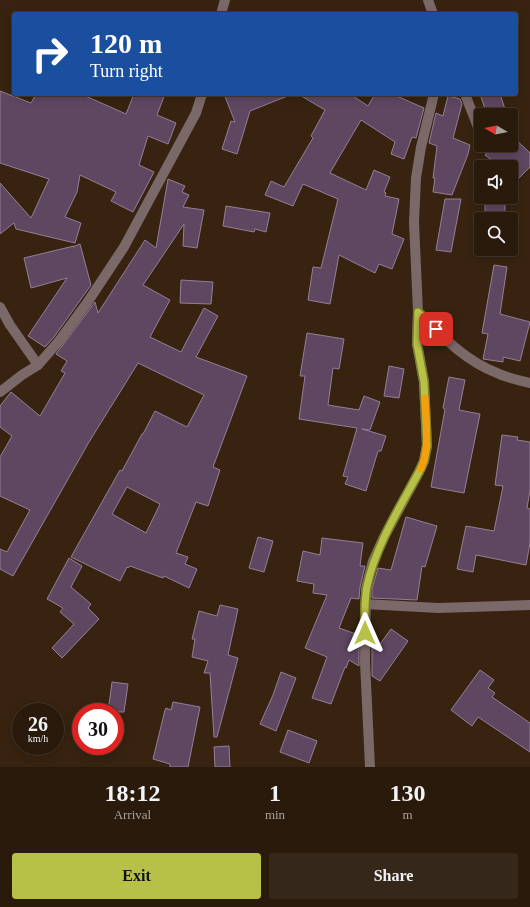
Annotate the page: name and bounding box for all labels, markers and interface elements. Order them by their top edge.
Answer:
icon: right [24,28,76,80]
text: 120 m [90,28,162,59]
text: Turn right [90,61,163,81]
north arrow [474,108,518,152]
map controls [474,108,518,256]
button: sound [474,160,518,204]
button: search [474,212,518,256]
pin [419,312,453,346]
icon: arrive [425,318,447,340]
position arrow [344,612,386,654]
speed limit sign: 30 [72,703,124,755]
text: 26 [28,713,48,735]
text: km/h [28,733,48,744]
text: 18:12 [104,780,160,806]
text: 1 [269,780,281,806]
text: 130 [390,780,426,806]
text: Arrival [114,807,151,822]
text: min [265,807,285,822]
text: m [402,807,413,822]
button: Exit [12,853,261,899]
button: Share [269,853,518,899]

